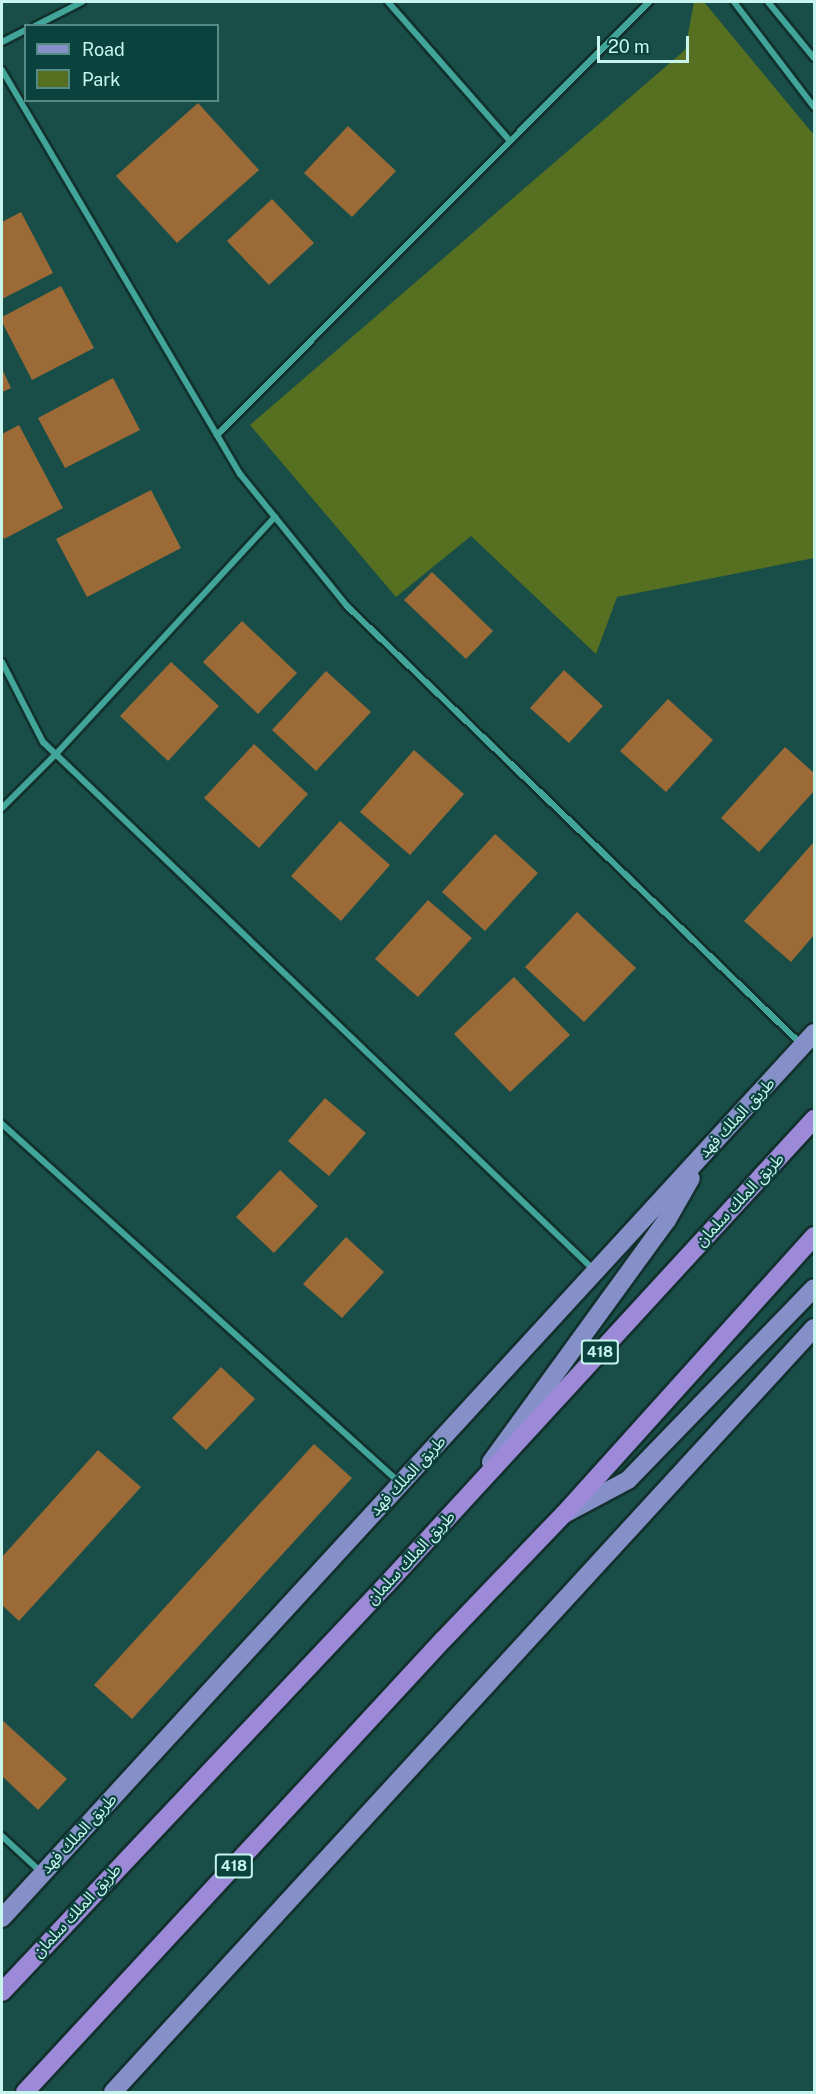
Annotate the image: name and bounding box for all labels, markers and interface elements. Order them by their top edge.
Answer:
legend [24,24,219,102]
scale bar [600,24,692,62]
text: 20 m [608,36,650,57]
text: Road [82,39,125,60]
text: Park [82,69,120,90]
street label: طريق الملك فهد [695,1074,779,1162]
street label: طريق الملك سلمان [692,1149,788,1251]
road number: 418 [580,1340,620,1364]
street label: طريق الملك فهد [366,1432,450,1520]
street label: طريق الملك سلمان [363,1507,459,1609]
street label: طريق الملك فهد [37,1790,121,1878]
road number: 418 [214,1854,254,1878]
street label: طريق الملك سلمان [29,1860,125,1962]

